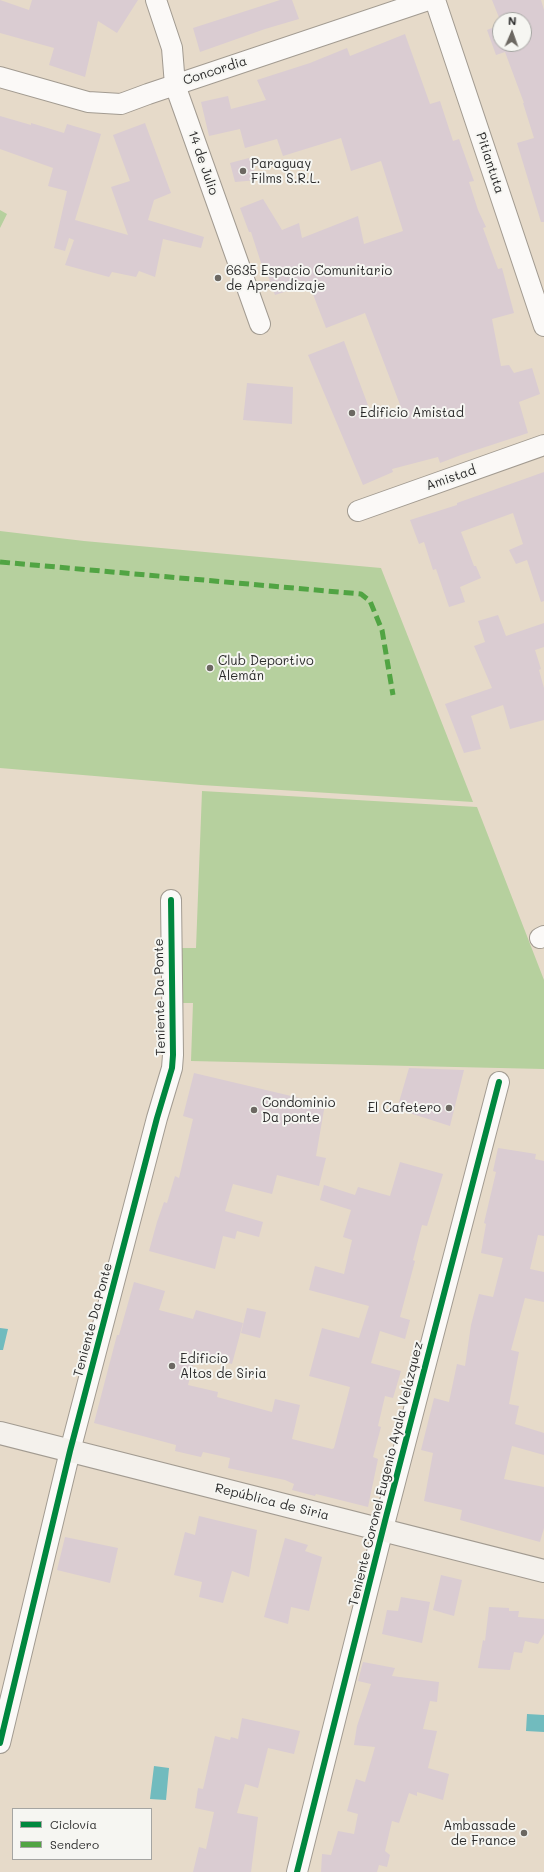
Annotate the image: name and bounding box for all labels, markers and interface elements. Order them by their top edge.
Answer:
north arrow [492,12,532,52]
text: N [508,13,517,28]
street label: Concordia [181,53,249,89]
street label: 14 de Julio [185,129,221,197]
street label: Pitiantuta [473,130,507,196]
place label: Paraguay Films S.R.L. [251,156,320,187]
marker: Paraguay Films S.R.L. [238,166,248,176]
place label: 6635 Espacio Comunitario de Aprendizaje [226,263,392,294]
marker: 6635 Espacio Comunitario de Aprendizaje [213,273,223,283]
place label: Edificio Amistad [360,405,464,421]
marker: Edificio Amistad [347,408,357,418]
street label: Amistad [424,462,478,494]
place label: Club Deportivo Alemán [218,653,314,684]
marker: Club Deportivo Alemán [205,663,215,673]
street label: Teniente Da Ponte [151,938,169,1056]
place label: Condominio Da ponte [262,1095,335,1126]
place label: El Cafetero [368,1100,441,1116]
marker: El Cafetero [444,1103,454,1113]
marker: Condominio Da ponte [249,1105,259,1115]
street label: Teniente Da Ponte [70,1261,116,1379]
street label: Teniente Coronel Eugenio Ayala Velázquez [346,1340,426,1608]
place label: Edificio Altos de Siria [180,1351,267,1382]
marker: Edificio Altos de Siria [167,1361,177,1371]
street label: República de Siria [213,1480,331,1524]
legend [12,1808,152,1860]
text: Ciclovía [50,1816,97,1832]
place label: Ambassade de France [443,1818,516,1849]
marker: Ambassade de France [519,1828,529,1838]
text: Sendero [50,1836,99,1852]

